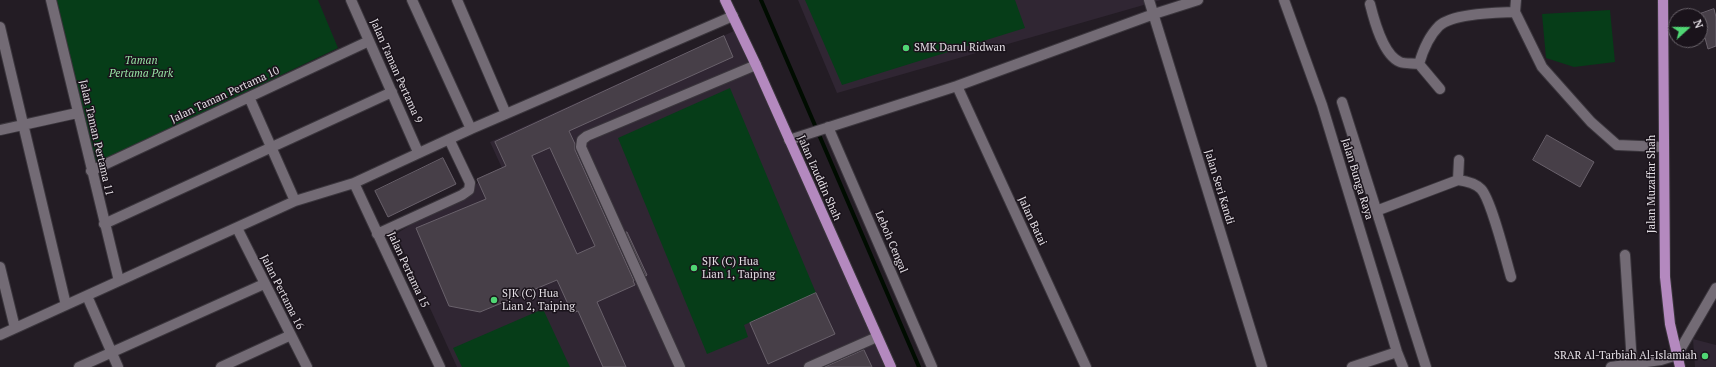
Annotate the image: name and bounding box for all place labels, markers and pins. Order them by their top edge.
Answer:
place label: SMK Darul Ridwan [914,41,1006,55]
marker: SMK Darul Ridwan [901,43,911,53]
place label: SJK (C) Hua Lian 1, Taiping [702,255,775,281]
marker: SJK (C) Hua Lian 1, Taiping [689,263,699,273]
place label: SJK (C) Hua Lian 2, Taiping [502,287,575,313]
marker: SJK (C) Hua Lian 2, Taiping [489,295,499,305]
place label: SRAR Al-Tarbiah Al-Islamiah [1554,349,1697,363]
marker: SRAR Al-Tarbiah Al-Islamiah [1700,351,1710,361]

